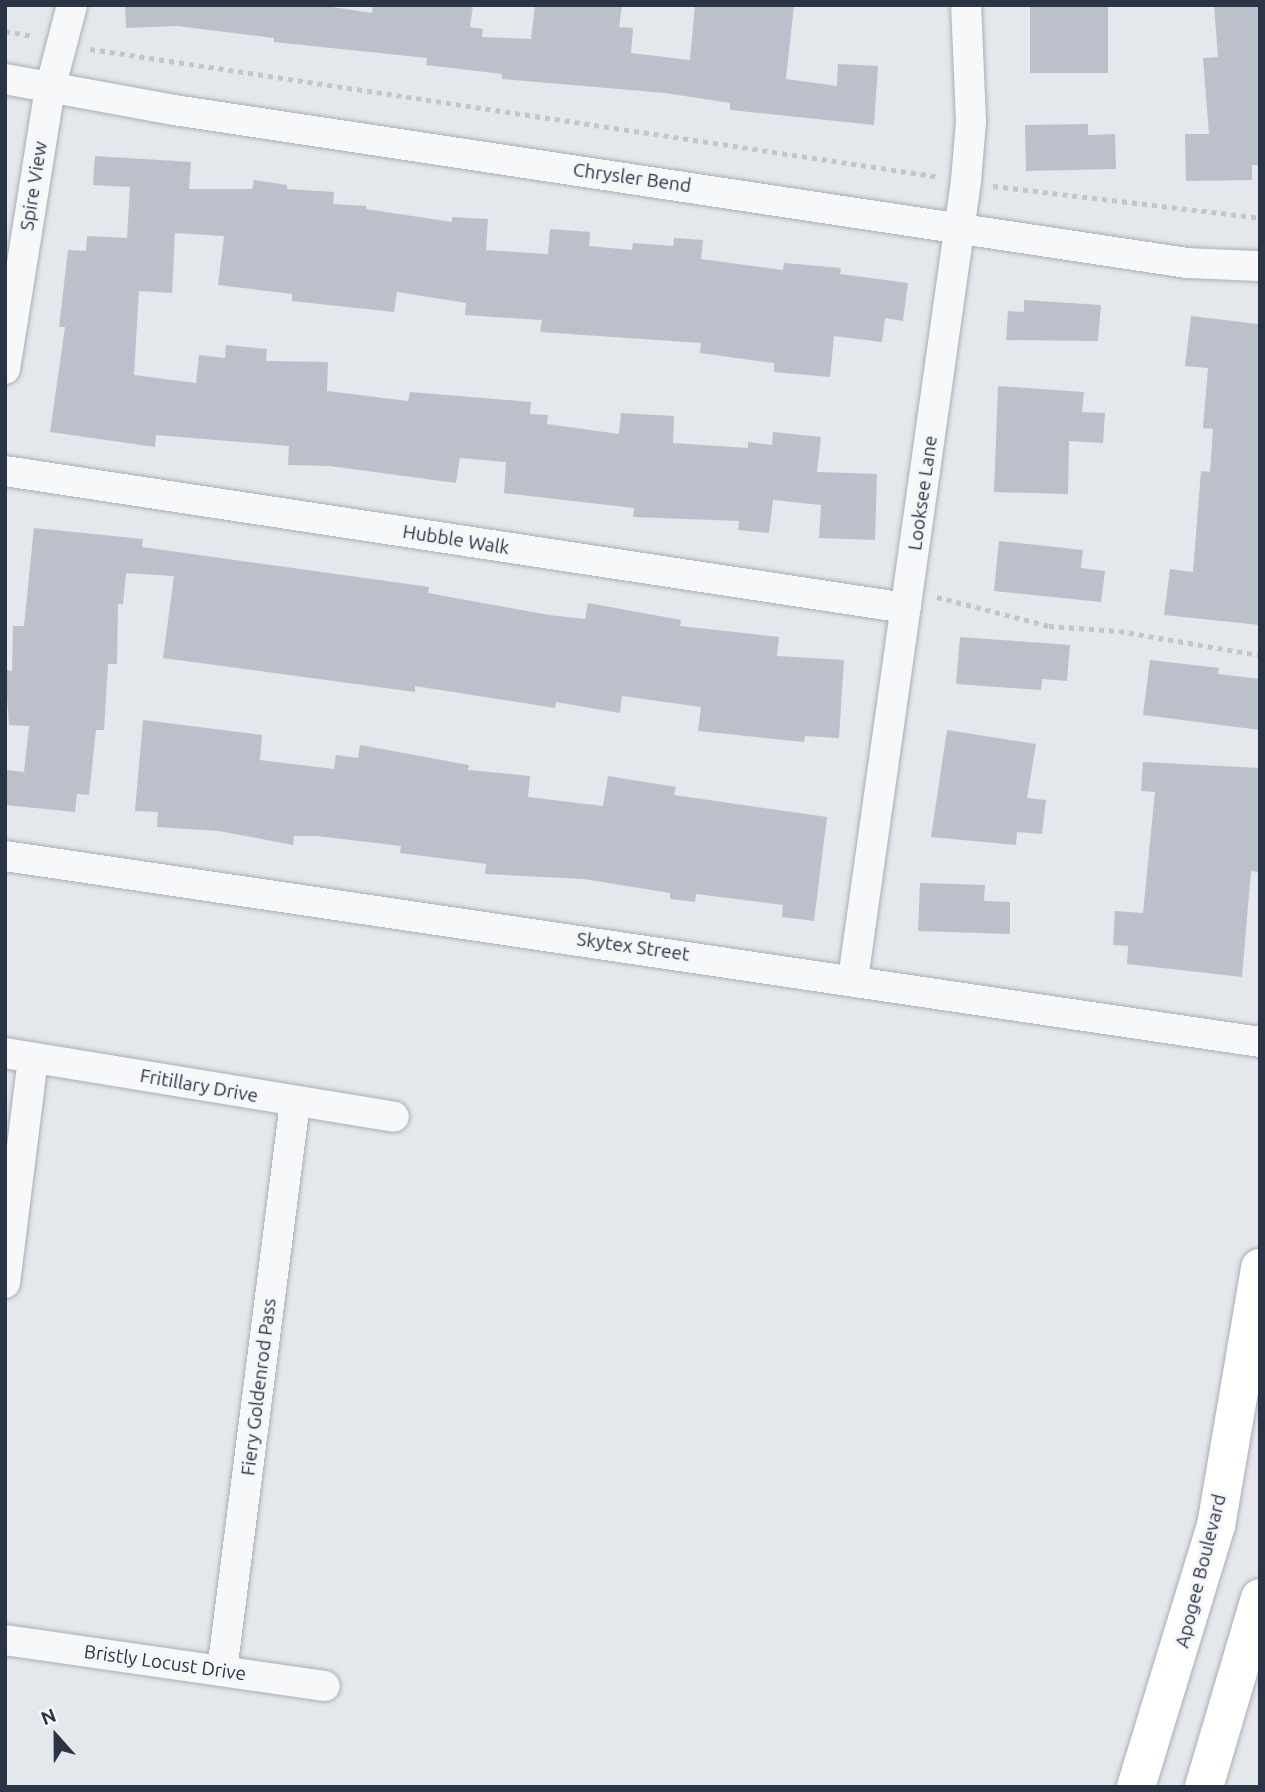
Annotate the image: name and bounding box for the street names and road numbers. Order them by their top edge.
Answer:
street label: Spire View [16,140,52,232]
street label: Chrysler Bend [571,158,693,198]
street label: Looksee Lane [904,434,942,552]
street label: Hubble Walk [401,520,511,560]
street label: Skytex Street [575,928,691,966]
street label: Fritillary Drive [138,1064,260,1108]
street label: Fiery Goldenrod Pass [237,1297,281,1477]
street label: Apogee Boulevard [1171,1492,1231,1650]
street label: Bristly Locust Drive [82,1640,248,1686]

